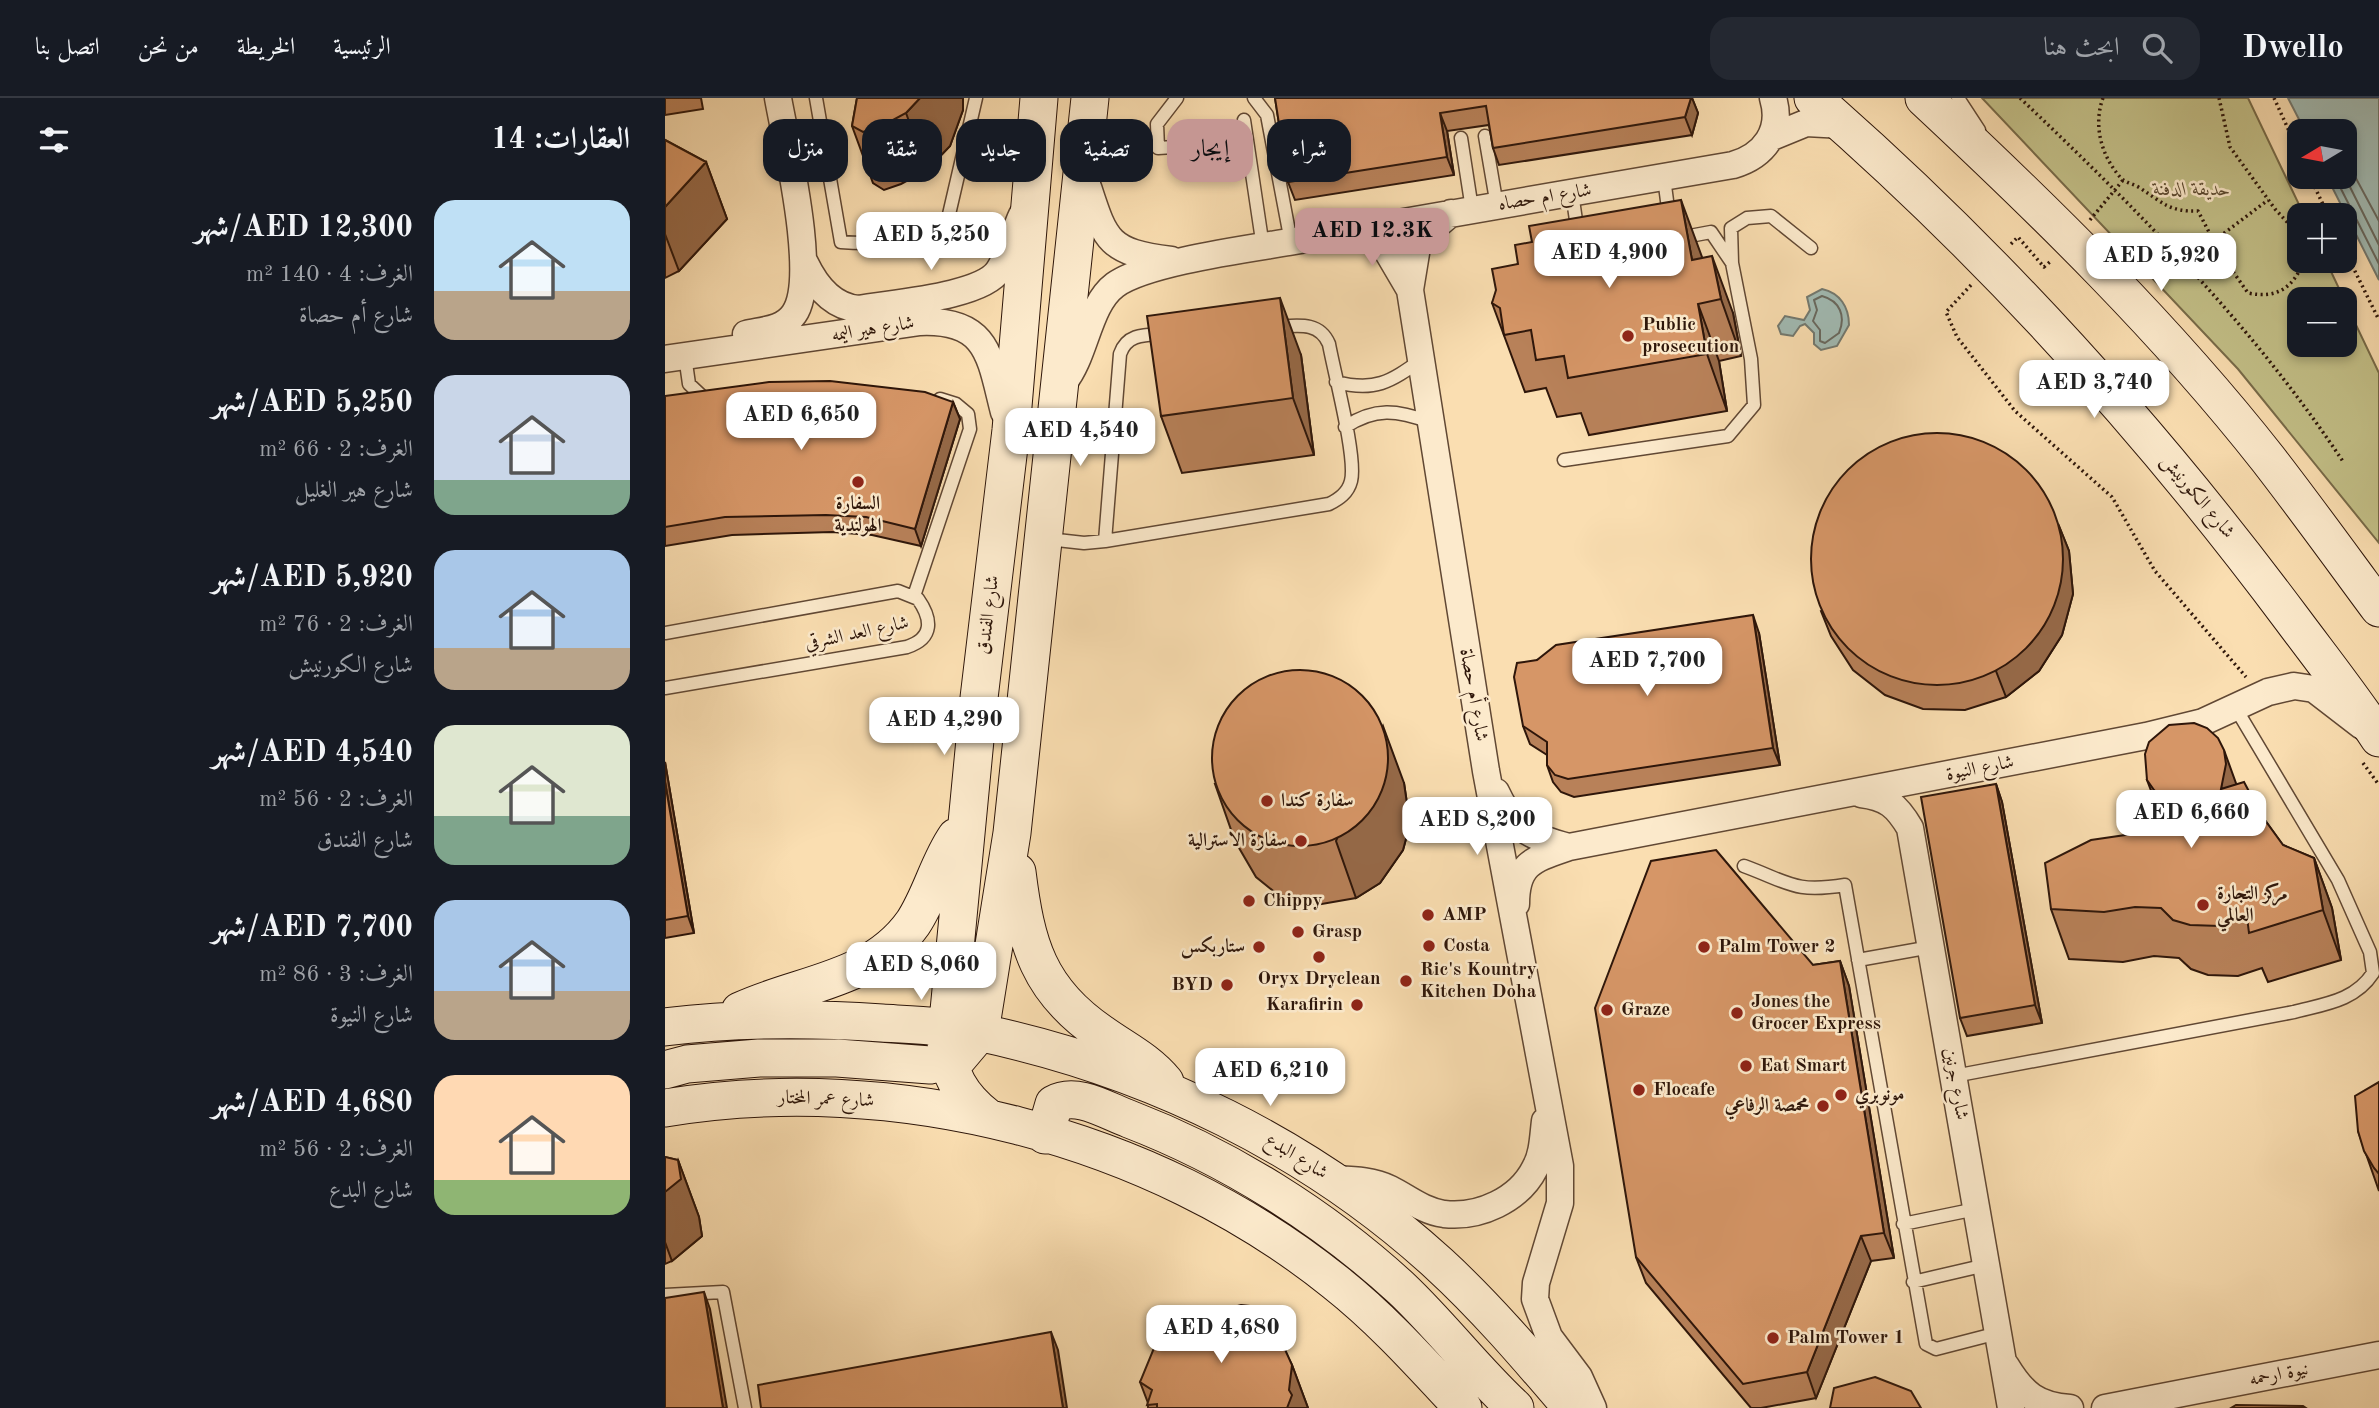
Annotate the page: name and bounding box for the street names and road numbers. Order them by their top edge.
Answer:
street label: شارع ام حصاه [1497,181,1594,220]
street label: شارع هير اليمه [830,314,916,350]
street label: شارع الكورنيش [2154,450,2239,545]
street label: شارع الفندق [975,574,1007,656]
street label: شارع العد الشرقي [803,613,912,658]
street label: شارع أم حصاة [1451,646,1495,744]
street label: شارع النيوة [1945,753,2016,789]
street label: شارع جرنين [1935,1046,1971,1122]
street label: شارع عمر المختار [775,1088,874,1115]
street label: شارع البدع [1259,1130,1331,1187]
street label: نيوة ارحمه [2248,1360,2310,1391]

